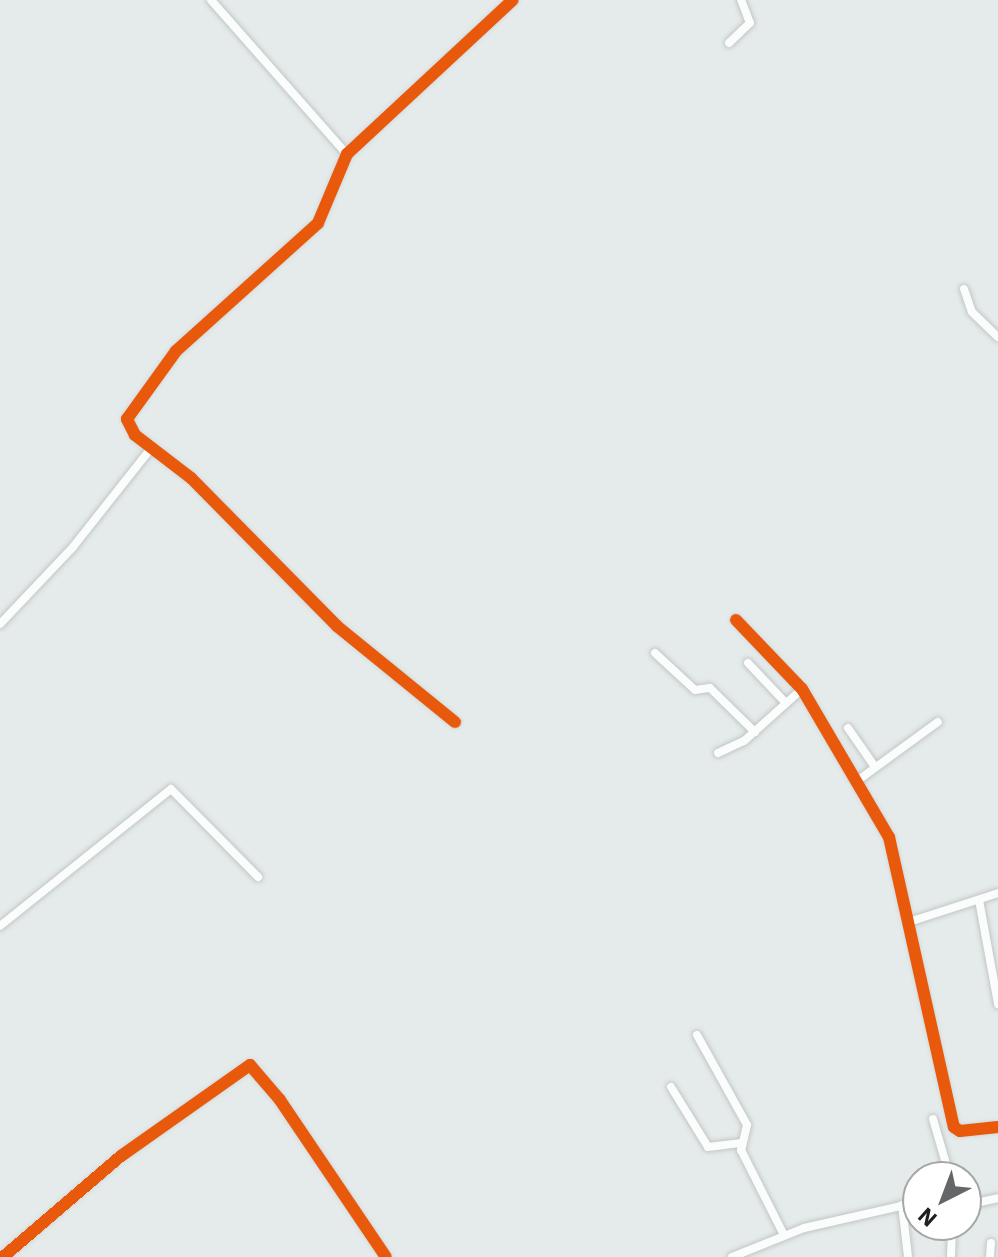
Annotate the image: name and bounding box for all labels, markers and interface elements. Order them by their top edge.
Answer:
north arrow [902,1161,982,1241]
text: N [911,1202,943,1234]

